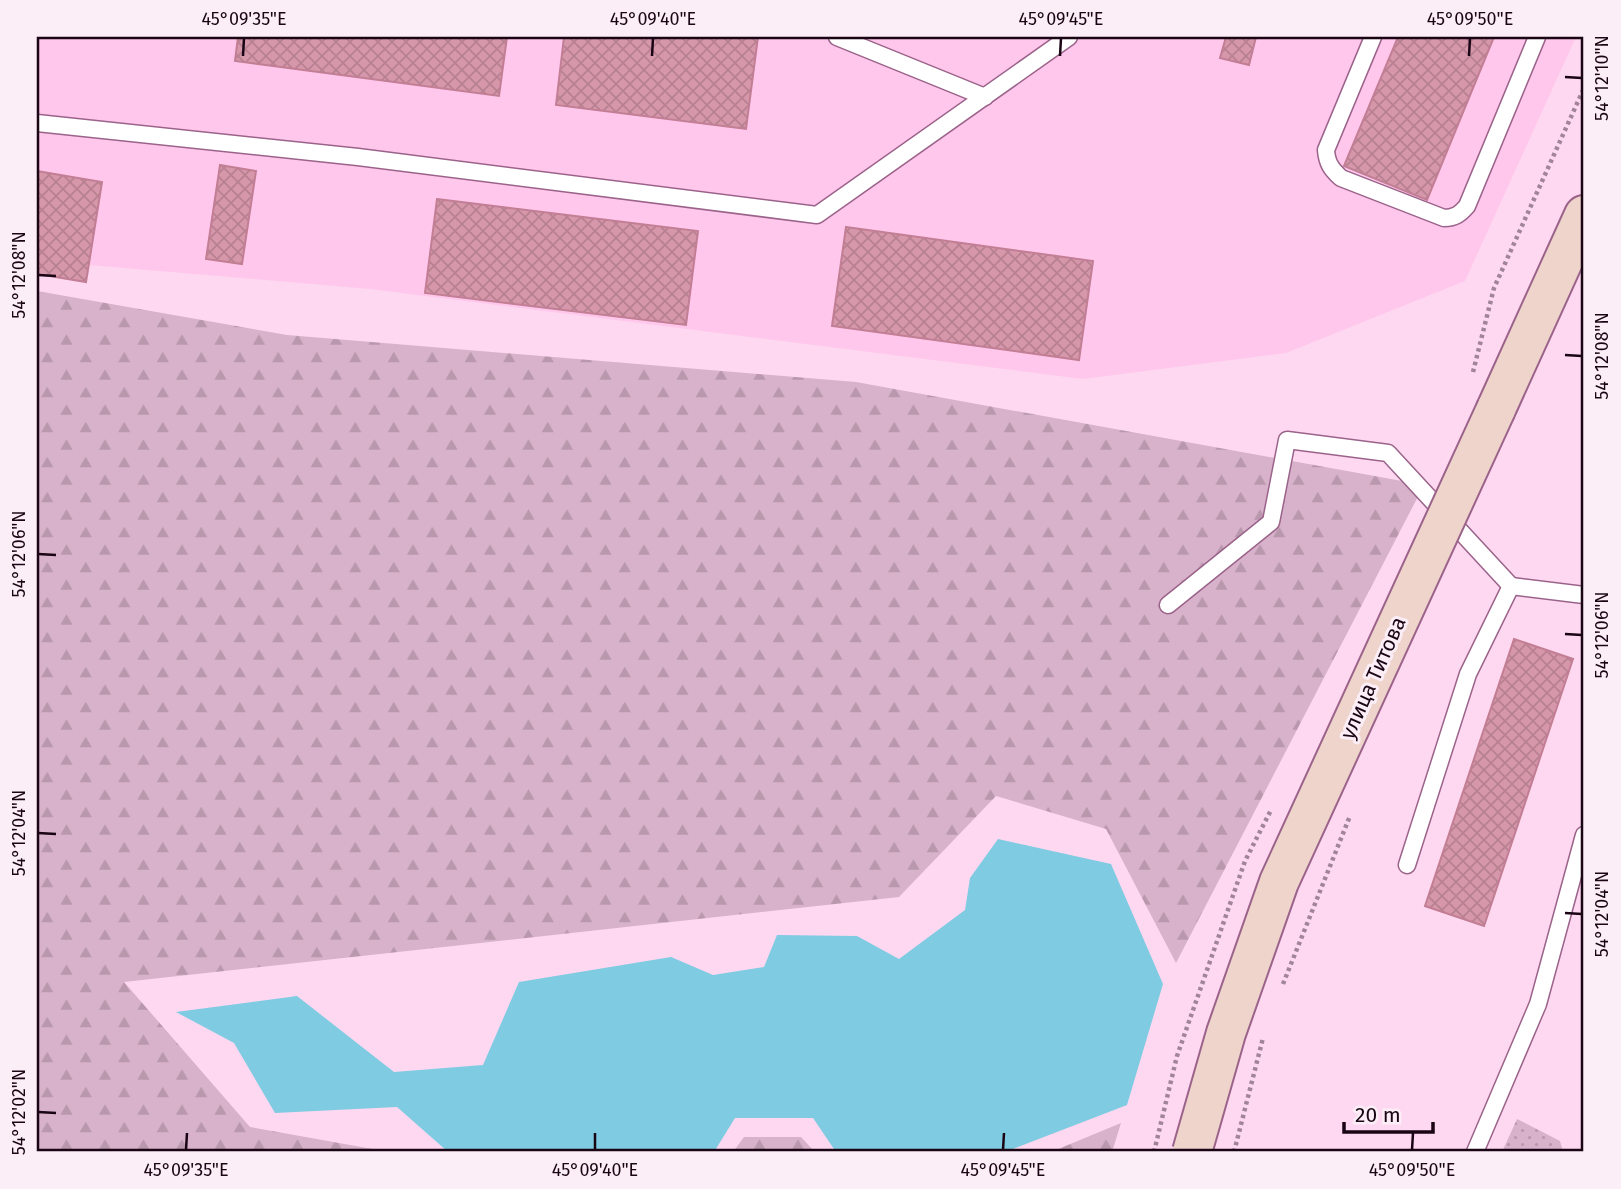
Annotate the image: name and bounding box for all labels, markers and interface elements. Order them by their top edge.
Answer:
text: 45°09'35"E [201,8,287,30]
text: 45°09'40"E [610,8,696,30]
text: 45°09'45"E [1019,8,1103,30]
text: 45°09'50"E [1427,8,1513,30]
text: 54°12'10"N [1591,35,1613,121]
text: 54°12'08"N [8,231,30,319]
text: 54°12'08"N [1591,312,1613,400]
text: 54°12'06"N [8,510,30,598]
text: 54°12'06"N [1591,591,1613,679]
street label: улица Титова [1334,613,1412,743]
text: 54°12'04"N [8,790,30,876]
text: 54°12'04"N [1591,871,1613,957]
text: 54°12'02"N [8,1069,30,1155]
scale bar [1344,1091,1434,1135]
text: 20 m [1355,1102,1401,1128]
text: 45°09'35"E [143,1159,229,1181]
text: 45°09'40"E [552,1159,638,1181]
text: 45°09'45"E [961,1159,1045,1181]
text: 45°09'50"E [1369,1159,1455,1181]

